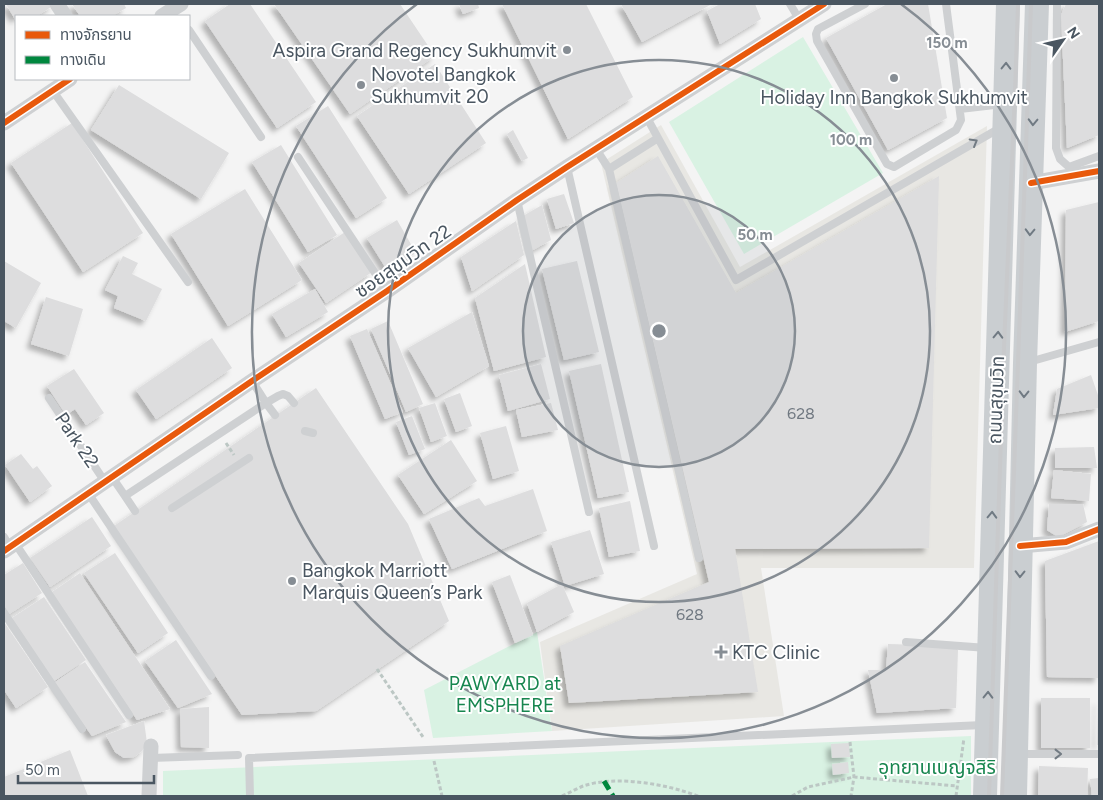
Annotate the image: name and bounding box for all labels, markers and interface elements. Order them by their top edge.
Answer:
legend [15,15,190,80]
north arrow [1038,15,1088,65]
text: N [1063,24,1083,42]
text: ทางจักรยาน [60,26,132,44]
text: 150 m [926,34,968,52]
place label: Aspira Grand Regency Sukhumvit [273,39,557,62]
marker: Aspira Grand Regency Sukhumvit [561,44,573,56]
text: ทางเดิน [60,51,106,69]
one-way arrow [1001,61,1011,69]
place label: Novotel Bangkok Sukhumvit 20 [371,63,517,108]
marker: Holiday Inn Bangkok Sukhumvit [888,72,900,84]
marker: Novotel Bangkok Sukhumvit 20 [355,79,367,91]
place label: Holiday Inn Bangkok Sukhumvit [760,86,1028,109]
one-way arrow [1028,119,1039,127]
text: 100 m [830,131,872,149]
one-way arrow [969,139,978,149]
street label: ซอยสุขุมวิท 22 [350,219,456,303]
text: 50 m [737,226,773,244]
one-way arrow [1024,228,1035,236]
centre of rings [650,322,668,340]
one-way arrow [992,331,1003,339]
street label: ถนนสุขุมวิท [983,355,1009,445]
one-way arrow [1019,391,1029,399]
house number: 628 [787,404,815,423]
street label: Park 22 [50,408,104,472]
one-way arrow [987,511,998,519]
place label: Bangkok Marriott Marquis Queen’s Park [302,559,483,604]
one-way arrow [1015,571,1025,579]
marker: Bangkok Marriott Marquis Queen’s Park [286,575,298,587]
house number: 628 [676,605,704,624]
place label: KTC Clinic [732,641,820,664]
marker: KTC Clinic [714,645,728,659]
park label: PAWYARD at EMSPHERE [449,672,561,717]
one-way arrow [983,691,993,698]
one-way arrow [1054,749,1062,759]
scale bar [18,752,154,784]
park label: อุทยานเบญจสิริ [878,756,996,779]
text: 50 m [25,761,60,779]

